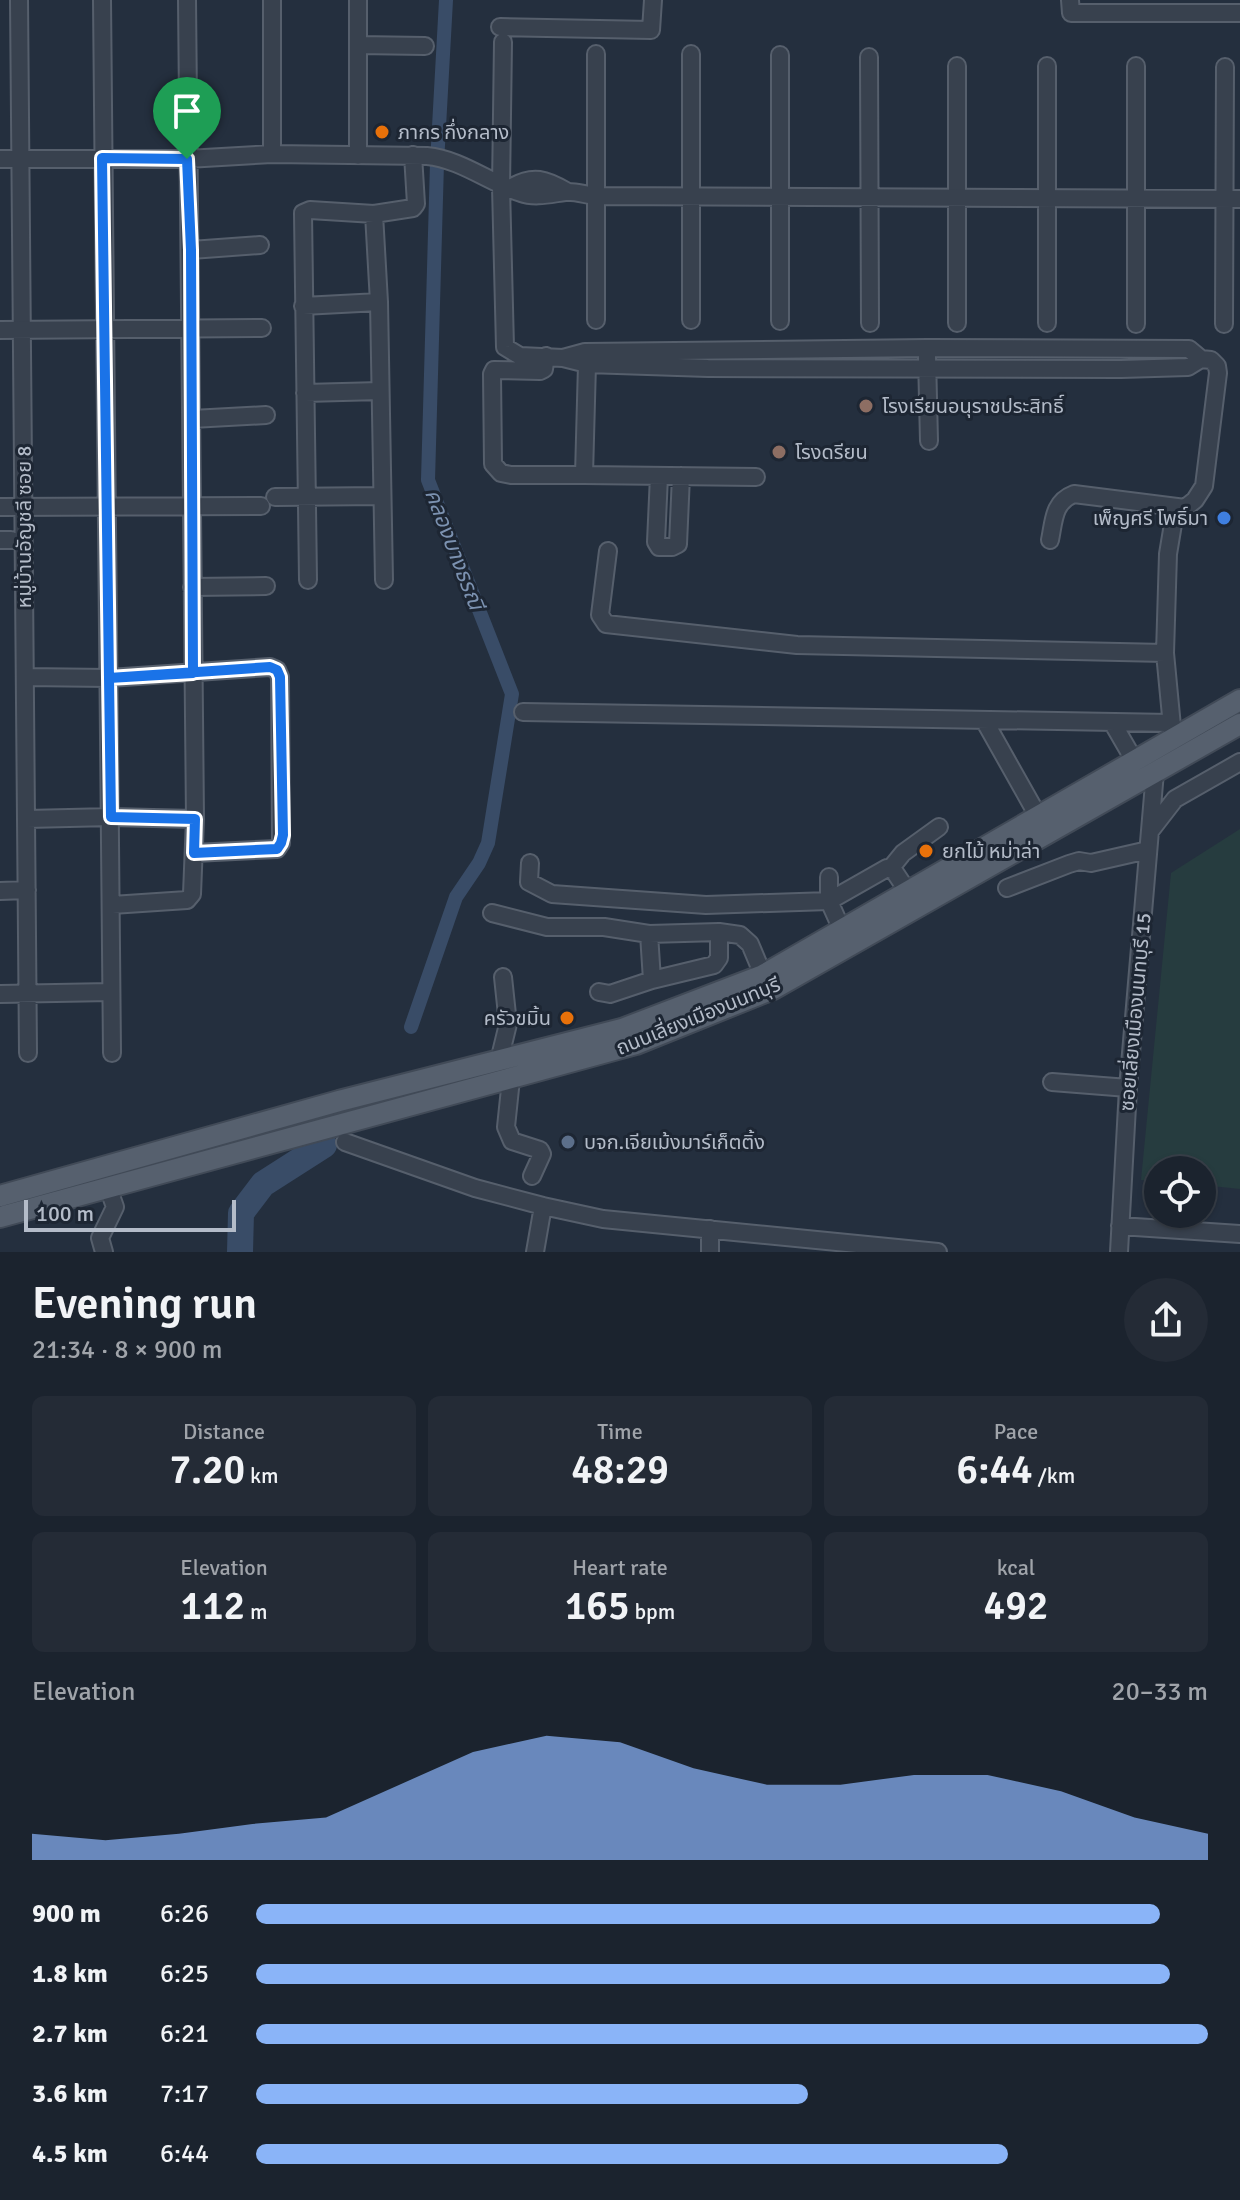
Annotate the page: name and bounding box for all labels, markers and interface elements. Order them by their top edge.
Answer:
pin [153,77,221,159]
icon: arrive [165,89,209,133]
place label: ภากร กึ่งกลาง [398,118,509,145]
marker: ภากร กึ่งกลาง [373,123,391,141]
place label: โรงเรียนอนุราชประสิทธิ์ [882,394,1064,419]
marker: โรงเรียนอนุราชประสิทธิ์ [857,397,875,415]
place label: โรงดรียน [795,440,868,465]
marker: โรงดรียน [770,443,788,461]
street label: หมู่บ้านอัญชลี ซอย 8 [12,446,37,608]
water label: คลองบางธรณี [419,485,491,616]
place label: เพ็ญศรี โพธิ์มา [1093,506,1208,531]
marker: เพ็ญศรี โพธิ์มา [1215,509,1233,527]
place label: ยกไม้ หม่าล่า [942,839,1040,864]
marker: ยกไม้ หม่าล่า [917,842,935,860]
street label: ซอยเลี่ยงเมืองนนทบุรี 15 [1112,912,1157,1112]
street label: ถนนเลี่ยงเมืองนนทบุรี [612,970,784,1061]
place label: ครัวขมิ้น [484,1005,551,1031]
marker: ครัวขมิ้น [558,1009,576,1027]
place label: บจก.เจียเม้งมาร์เก็ตติ้ง [584,1129,765,1155]
marker: บจก.เจียเม้งมาร์เก็ตติ้ง [559,1133,577,1151]
map controls [1144,1156,1216,1228]
button: locate [1144,1156,1216,1228]
scale bar [24,1196,236,1232]
text: 100 m [36,1200,94,1227]
text: Evening run [32,1277,257,1331]
button: share [1124,1278,1208,1362]
text: 21:34 · 8 × 900 m [32,1334,223,1366]
text: Distance [183,1418,265,1445]
text: Time [597,1418,643,1445]
text: Pace [994,1418,1038,1445]
text: 7.20 [169,1445,245,1495]
text: 48:29 [571,1445,669,1495]
text: 6:44 [957,1445,1033,1495]
text: km [245,1462,279,1489]
text: /km [1033,1462,1075,1489]
text: Elevation [180,1554,268,1581]
text: Heart rate [572,1554,668,1581]
text: kcal [997,1554,1035,1581]
text: 112 [180,1581,245,1631]
text: 165 [565,1581,630,1631]
text: 492 [984,1581,1048,1631]
text: m [245,1598,268,1625]
text: bpm [630,1598,675,1625]
text: Elevation [32,1676,136,1708]
text: 20–33 m [1112,1676,1208,1708]
text: 900 m [32,1898,101,1930]
text: 6:26 [160,1898,209,1930]
text: 1.8 km [32,1958,108,1990]
text: 6:25 [160,1958,209,1990]
text: 2.7 km [32,2018,108,2050]
text: 6:21 [160,2018,209,2050]
text: 3.6 km [32,2078,108,2110]
text: 7:17 [160,2078,209,2110]
text: 4.5 km [32,2138,108,2170]
text: 6:44 [160,2138,209,2170]

